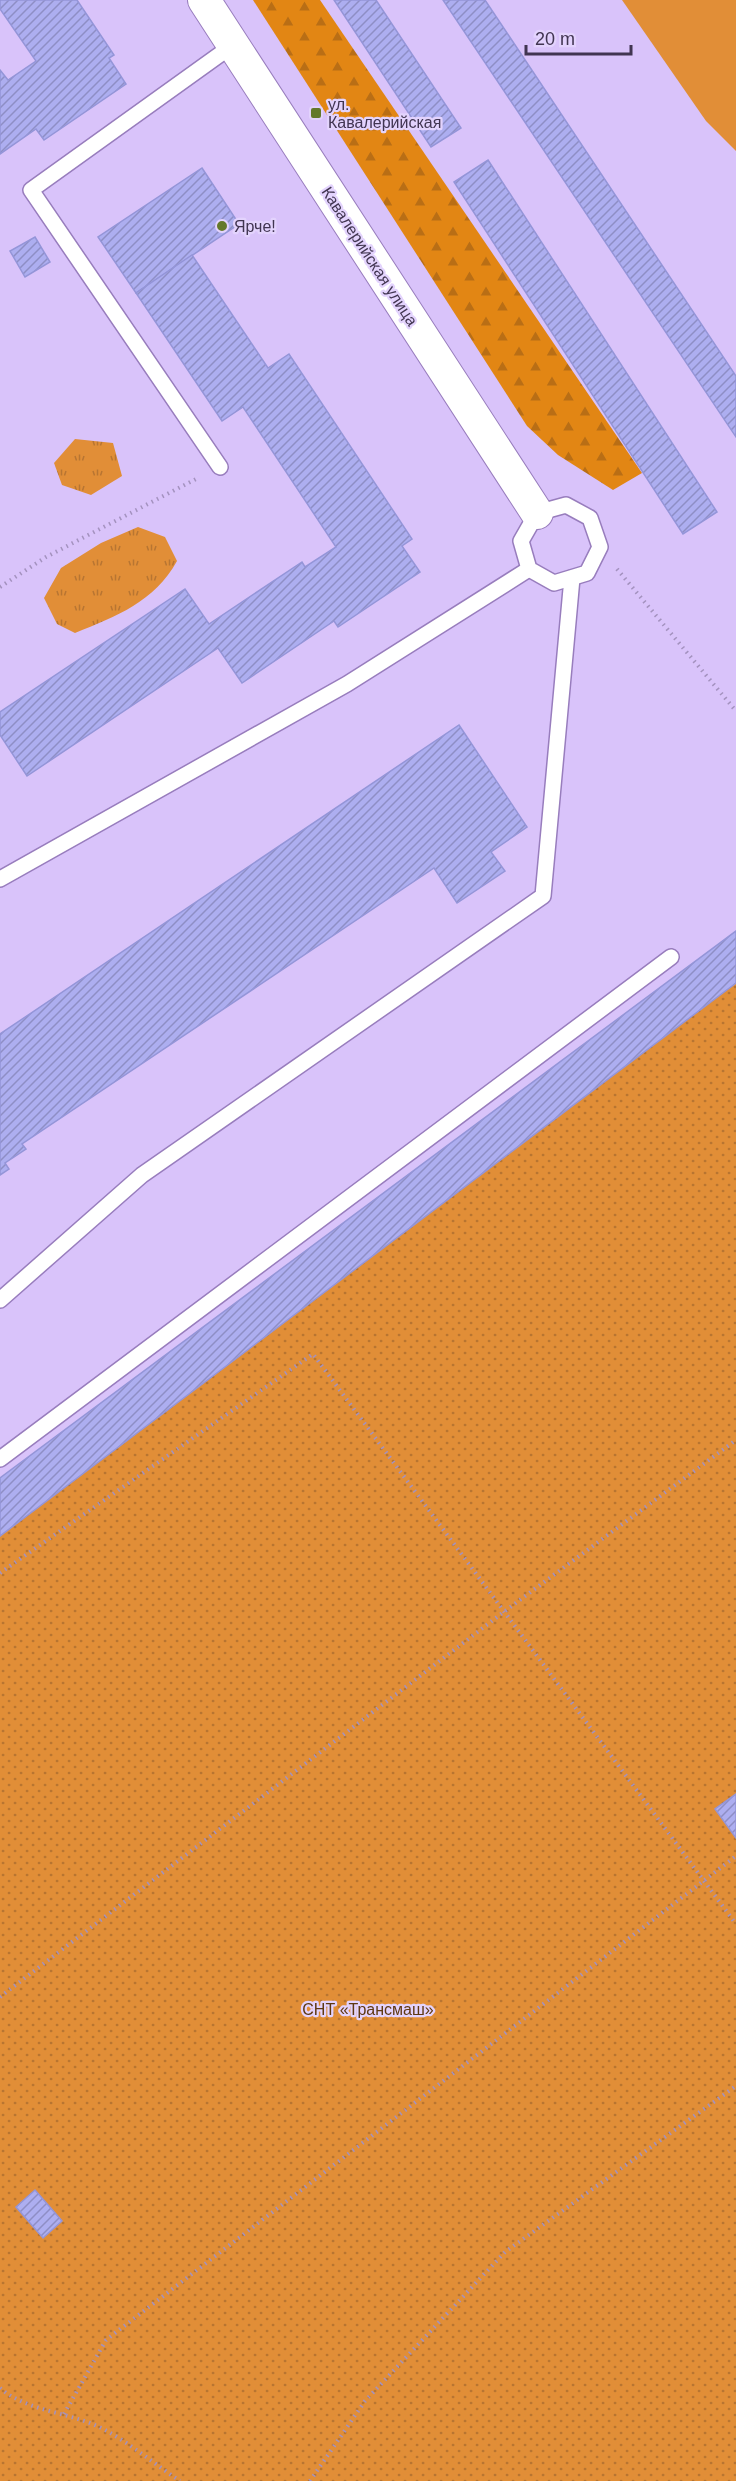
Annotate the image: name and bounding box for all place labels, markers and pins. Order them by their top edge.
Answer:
place label: ул. Кавалерийская [328,96,441,131]
marker: ул. Кавалерийская [309,106,323,120]
place label: Ярче! [234,218,276,235]
marker: Ярче! [215,219,229,233]

